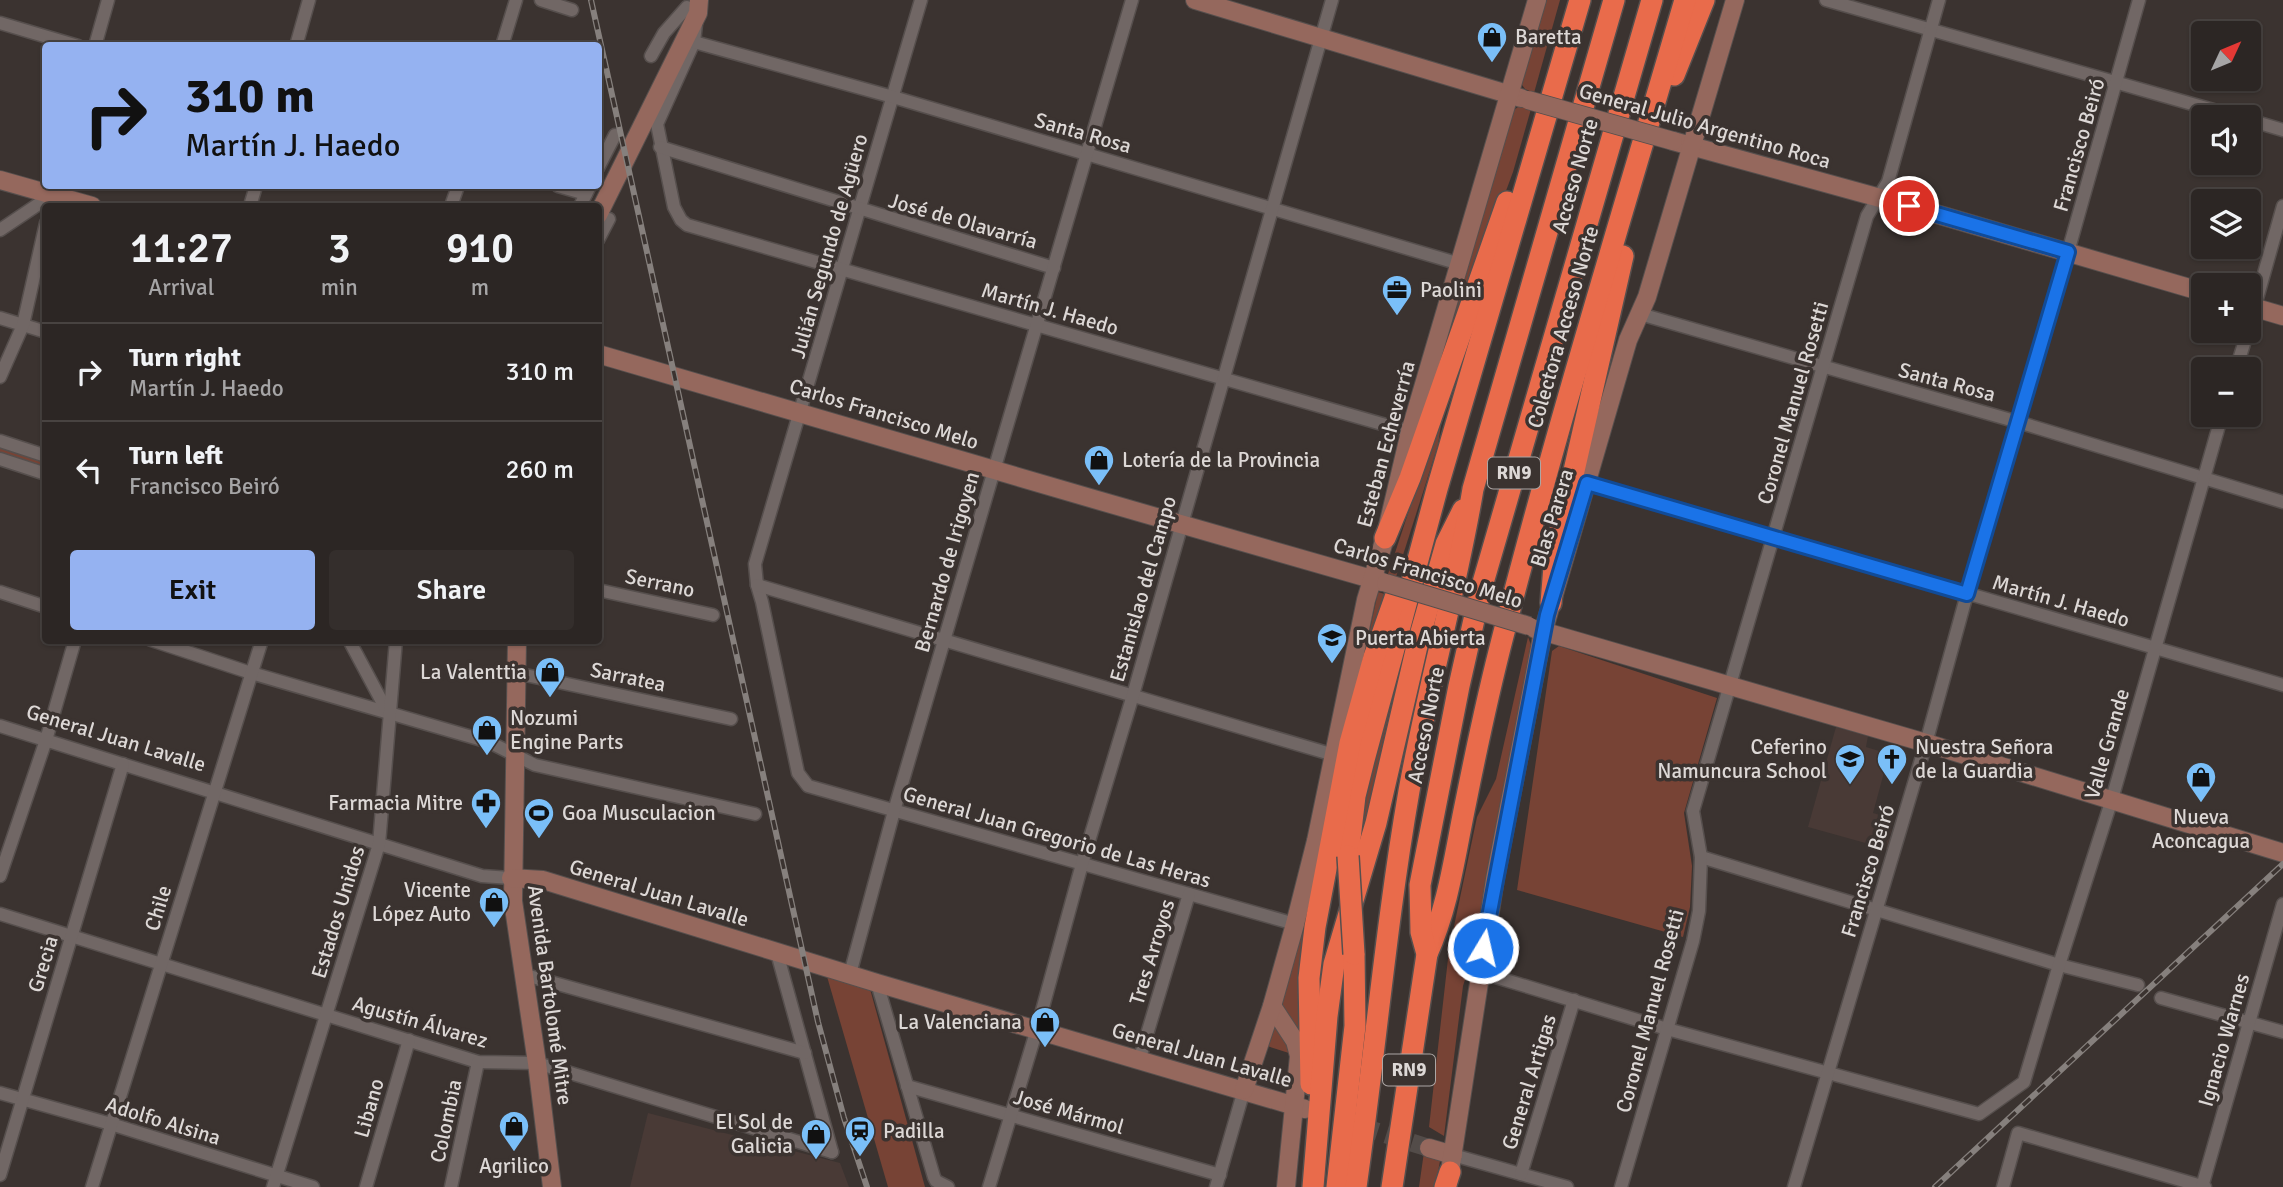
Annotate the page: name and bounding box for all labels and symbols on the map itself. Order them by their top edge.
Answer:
shop icon: Baretta [1475,20,1509,64]
north arrow [2191,21,2261,91]
place label: Baretta [1515,24,1582,50]
street label: Francisco Beiró [2048,75,2110,215]
street label: General Julio Argentino Roca [1576,78,1834,174]
street label: Santa Rosa [1032,107,1134,159]
street label: Acceso Norte [1546,115,1604,237]
street label: Julián Segundo de Agüero [784,131,874,361]
pin [1879,176,1939,236]
street label: José de Olavarría [886,187,1040,255]
street label: Colectora Acceso Norte [1522,223,1604,431]
office icon: Paolini [1380,273,1414,317]
street label: Martín J. Haedo [978,277,1122,341]
place label: Paolini [1420,277,1482,303]
street label: Coronel Manuel Rosetti [1752,299,1834,507]
street label: Santa Rosa [1896,357,1998,407]
street label: Esteban Echeverría [1351,358,1421,530]
street label: Carlos Francisco Melo [786,373,982,455]
shop icon: Lotería de la Provincia [1082,443,1116,487]
place label: Lotería de la Provincia [1122,447,1320,473]
road number: RN9 [1488,458,1540,488]
street label: Blas Parera [1525,466,1579,570]
street label: Bernardo de Irigoyen [909,469,985,655]
street label: Estanislao del Campo [1104,493,1182,685]
street label: Carlos Francisco Melo [1330,532,1526,614]
street label: Serrano [623,563,697,603]
street label: Martín J. Haedo [1989,569,2133,633]
school or university icon: Puerta Abierta [1315,621,1349,665]
place label: Puerta Abierta [1355,625,1486,651]
shop icon: La Valenttia [533,655,567,699]
street label: Sarratea [588,656,668,698]
place label: La Valenttia [420,659,527,685]
street label: Acceso Norte [1402,664,1450,786]
street label: Valle Grande [2079,686,2135,802]
street label: General Juan Lavalle [23,698,209,778]
place label: Nozumi Engine Parts [510,705,623,755]
shop icon: Nozumi Engine Parts [470,713,504,757]
place label: Ceferino Namuncura School [1657,734,1827,784]
place label: Nuestra Señora de la Guardia [1915,734,2053,784]
school or university icon: Ceferino Namuncura School [1833,742,1867,786]
church icon: Nuestra Señora de la Guardia [1875,742,1909,786]
shop icon: Nueva Aconcagua [2184,760,2218,804]
street label: General Juan Gregorio de Las Heras [900,781,1214,893]
pharmacy icon: Farmacia Mitre [469,786,503,830]
place label: Farmacia Mitre [328,790,463,816]
sports icon: Goa Musculacion [522,796,556,840]
place label: Goa Musculacion [562,800,716,826]
street label: Francisco Beiró [1835,801,1901,941]
place label: Nueva Aconcagua [2152,804,2250,854]
street label: Estados Unidos [305,843,371,981]
street label: General Juan Lavalle [566,853,752,933]
place label: Vicente López Auto [372,877,471,927]
street label: Chile [139,882,177,934]
street label: Avenida Bartolomé Mitre [522,883,578,1107]
shop icon: Vicente López Auto [477,885,511,929]
street label: Tres Arroyos [1124,896,1180,1008]
street label: Coronel Manuel Rosetti [1610,906,1690,1116]
position arrow [1446,911,1520,985]
street label: Grecia [22,933,64,995]
street label: Ignacio Warnes [2193,970,2255,1110]
street label: Agustín Álvarez [349,990,491,1054]
shop icon: La Valenciana [1028,1005,1062,1049]
place label: La Valenciana [898,1009,1022,1035]
street label: General Artigas [1496,1011,1562,1153]
street label: General Juan Lavalle [1109,1017,1295,1093]
road number: RN9 [1383,1054,1435,1086]
street label: Libano [348,1075,390,1141]
street label: Colombia [425,1077,467,1165]
street label: José Mármol [1011,1084,1127,1140]
street label: Adolfo Alsina [102,1091,224,1151]
shop icon: Agrilico [497,1109,531,1153]
place label: El Sol de Galicia [715,1109,793,1159]
station icon: Padilla [843,1114,877,1158]
shop icon: El Sol de Galicia [799,1117,833,1161]
place label: Padilla [883,1118,945,1144]
place label: Agrilico [479,1153,549,1179]

